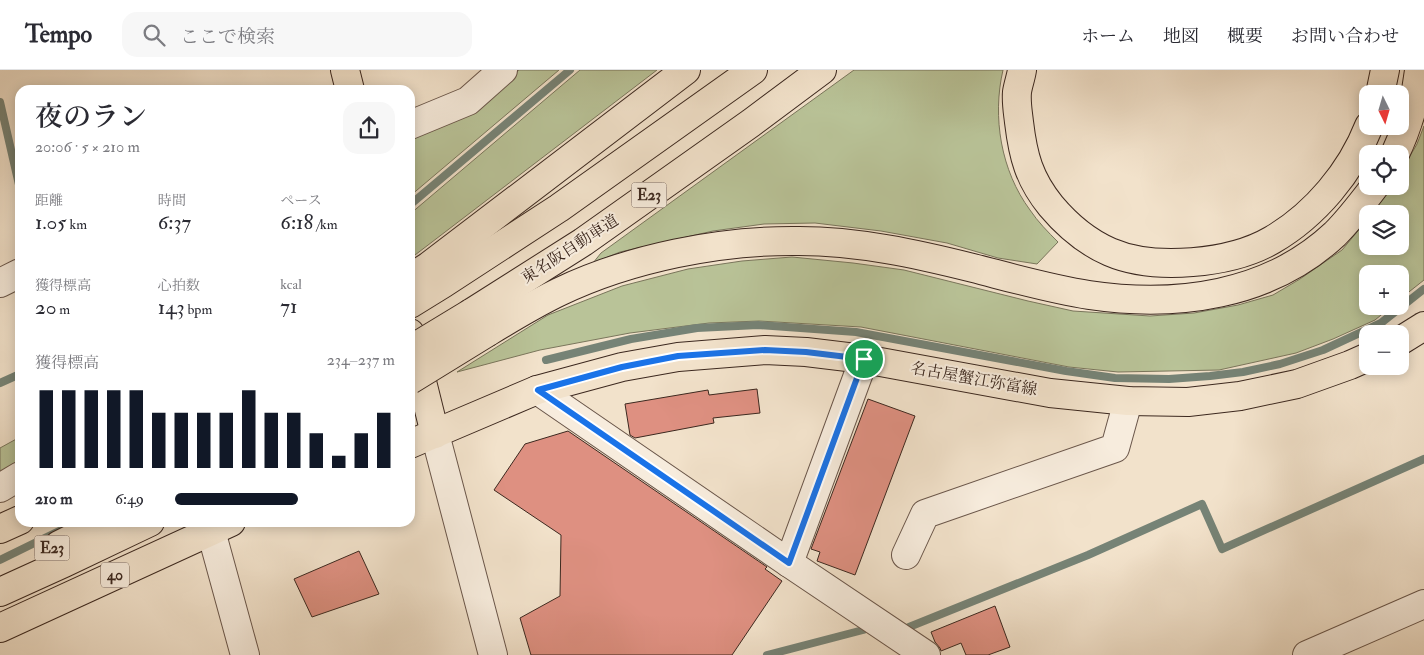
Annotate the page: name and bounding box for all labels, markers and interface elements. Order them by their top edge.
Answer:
search box [122,12,472,57]
text: Tempo [25,19,92,50]
icon: search [140,21,168,49]
text: ここで検索 [180,25,275,49]
text: ホーム [1081,25,1135,48]
text: 地図 [1163,25,1199,48]
text: 概要 [1227,25,1263,48]
text: お問い合わせ [1291,25,1399,48]
north arrow [1359,85,1409,135]
map controls [1359,85,1409,375]
text: 夜のラン [35,100,147,135]
button: share [343,102,395,154]
text: 20:06 · 5 × 210 m [35,137,140,157]
button: locate [1359,145,1409,195]
road number: E23 [632,182,666,208]
text: 距離 [35,192,63,209]
text: 時間 [158,192,186,209]
text: ペース [280,192,322,209]
button: layers [1359,205,1409,255]
text: 1.05 [35,209,67,236]
text: 6:37 [158,209,191,236]
text: 6:18 [280,209,313,236]
street label: 東名阪自動車道 [518,210,622,288]
text: km [67,216,87,233]
text: /km [313,216,338,233]
button: + [1359,265,1409,315]
text: kcal [280,276,302,293]
text: 獲得標高 [35,277,91,294]
text: 心拍数 [158,277,200,294]
text: 71 [280,293,297,320]
text: 20 [35,294,56,321]
text: 143 [158,294,185,321]
text: m [56,301,70,318]
text: bpm [185,301,212,318]
button: − [1359,325,1409,375]
pin [843,338,885,380]
icon: arrive [850,345,878,373]
text: 234–237 m [327,350,395,370]
text: 獲得標高 [35,353,99,373]
street label: 名古屋蟹江弥富線 [909,358,1039,400]
text: 210 m [35,489,73,509]
text: 6:49 [115,489,144,509]
road number: E23 [34,536,70,560]
road number: 40 [101,562,129,588]

